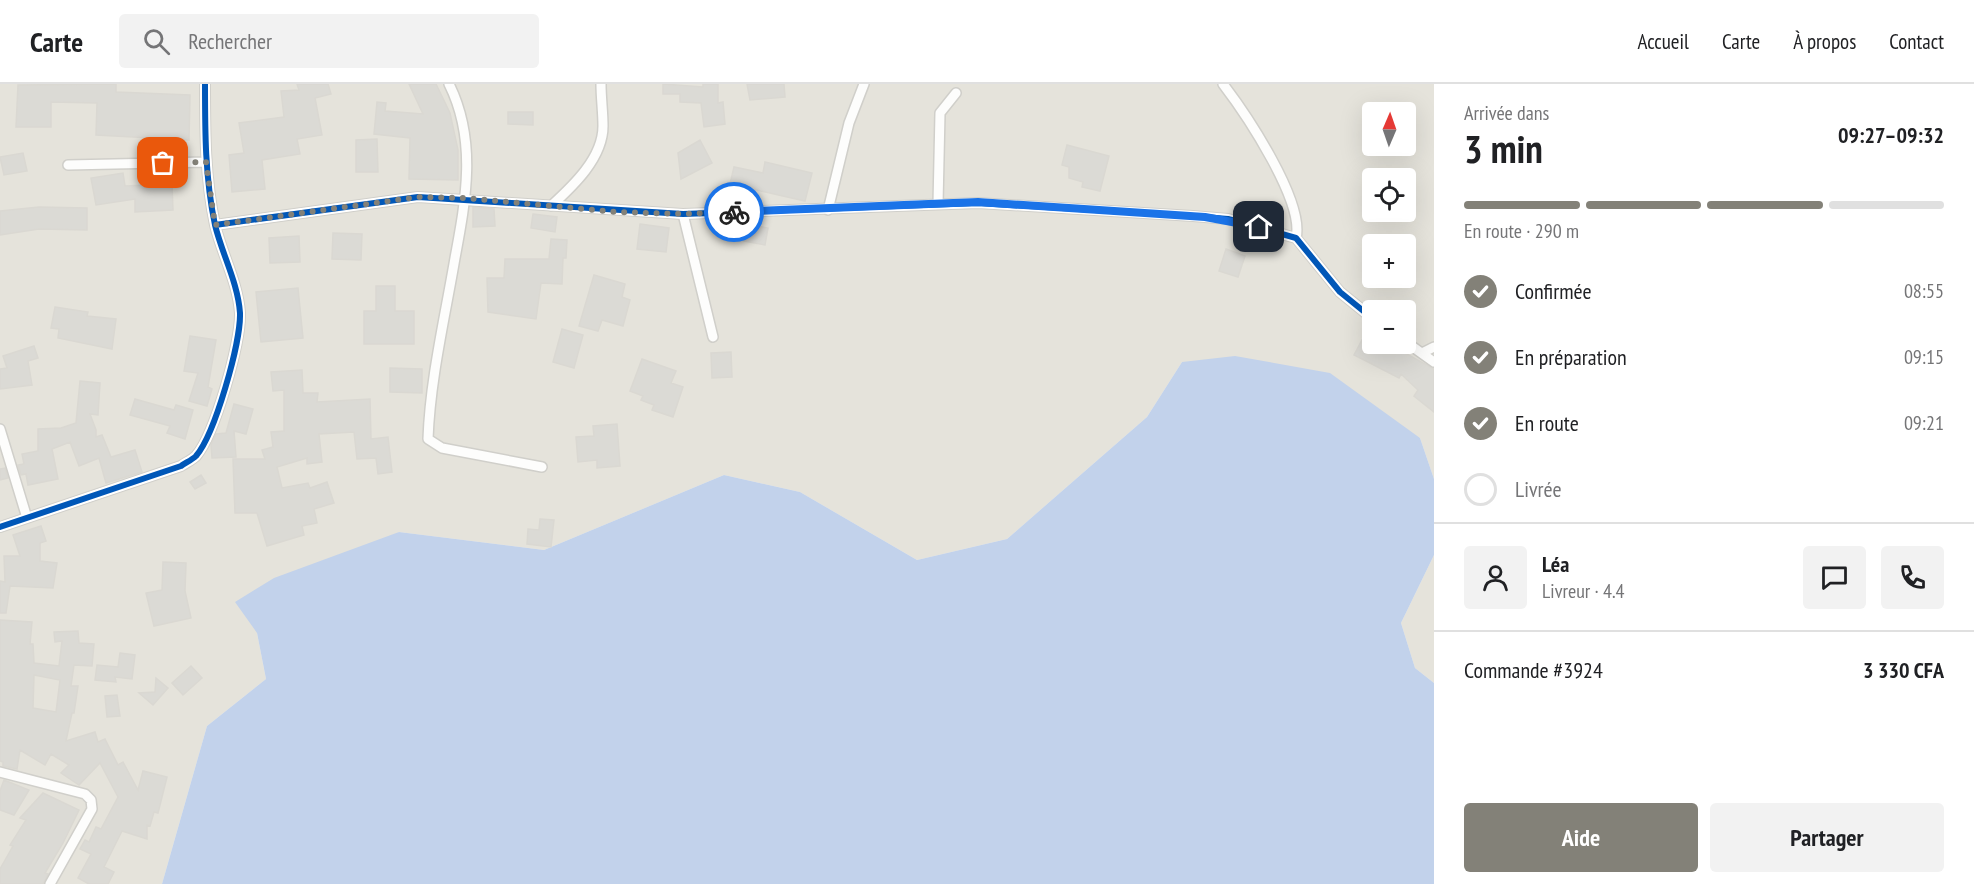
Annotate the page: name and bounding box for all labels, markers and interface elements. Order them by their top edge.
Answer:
search box [119,14,539,68]
text: Carte [30,23,83,60]
icon: search [140,25,173,58]
text: Rechercher [188,27,272,55]
text: Accueil [1637,28,1689,55]
text: Carte [1722,28,1760,55]
text: À propos [1793,28,1856,55]
text: Contact [1889,28,1944,55]
text: Arrivée dans [1464,100,1549,126]
north arrow [1362,102,1416,156]
map controls [1362,102,1416,354]
text: 09:27–09:32 [1838,121,1944,149]
text: 3 min [1464,123,1543,174]
pin [137,137,188,188]
icon: bag [146,146,179,179]
button: locate [1362,168,1416,222]
courier [704,182,764,242]
icon: bike [718,196,751,229]
pin [1233,201,1284,252]
icon: home [1242,210,1275,243]
text: En route · 290 m [1464,218,1579,244]
button: + [1362,234,1416,288]
icon: check [1464,275,1497,308]
text: Confirmée [1515,277,1592,305]
text: 08:55 [1904,278,1944,304]
button: − [1362,300,1416,354]
icon: check [1464,341,1497,374]
text: En préparation [1515,343,1627,371]
text: 09:15 [1904,344,1944,370]
icon: check [1464,407,1497,440]
text: En route [1515,409,1579,437]
text: 09:21 [1904,410,1944,436]
text: Livrée [1515,475,1561,503]
button: person [1464,546,1527,609]
button: chat [1803,546,1866,609]
button: phone [1881,546,1944,609]
text: Léa [1542,550,1569,578]
text: Livreur · 4.4 [1542,578,1625,604]
text: Commande #3924 [1464,656,1603,684]
text: 3 330 CFA [1863,656,1944,684]
button: Aide [1464,803,1698,872]
button: Partager [1710,803,1944,872]

